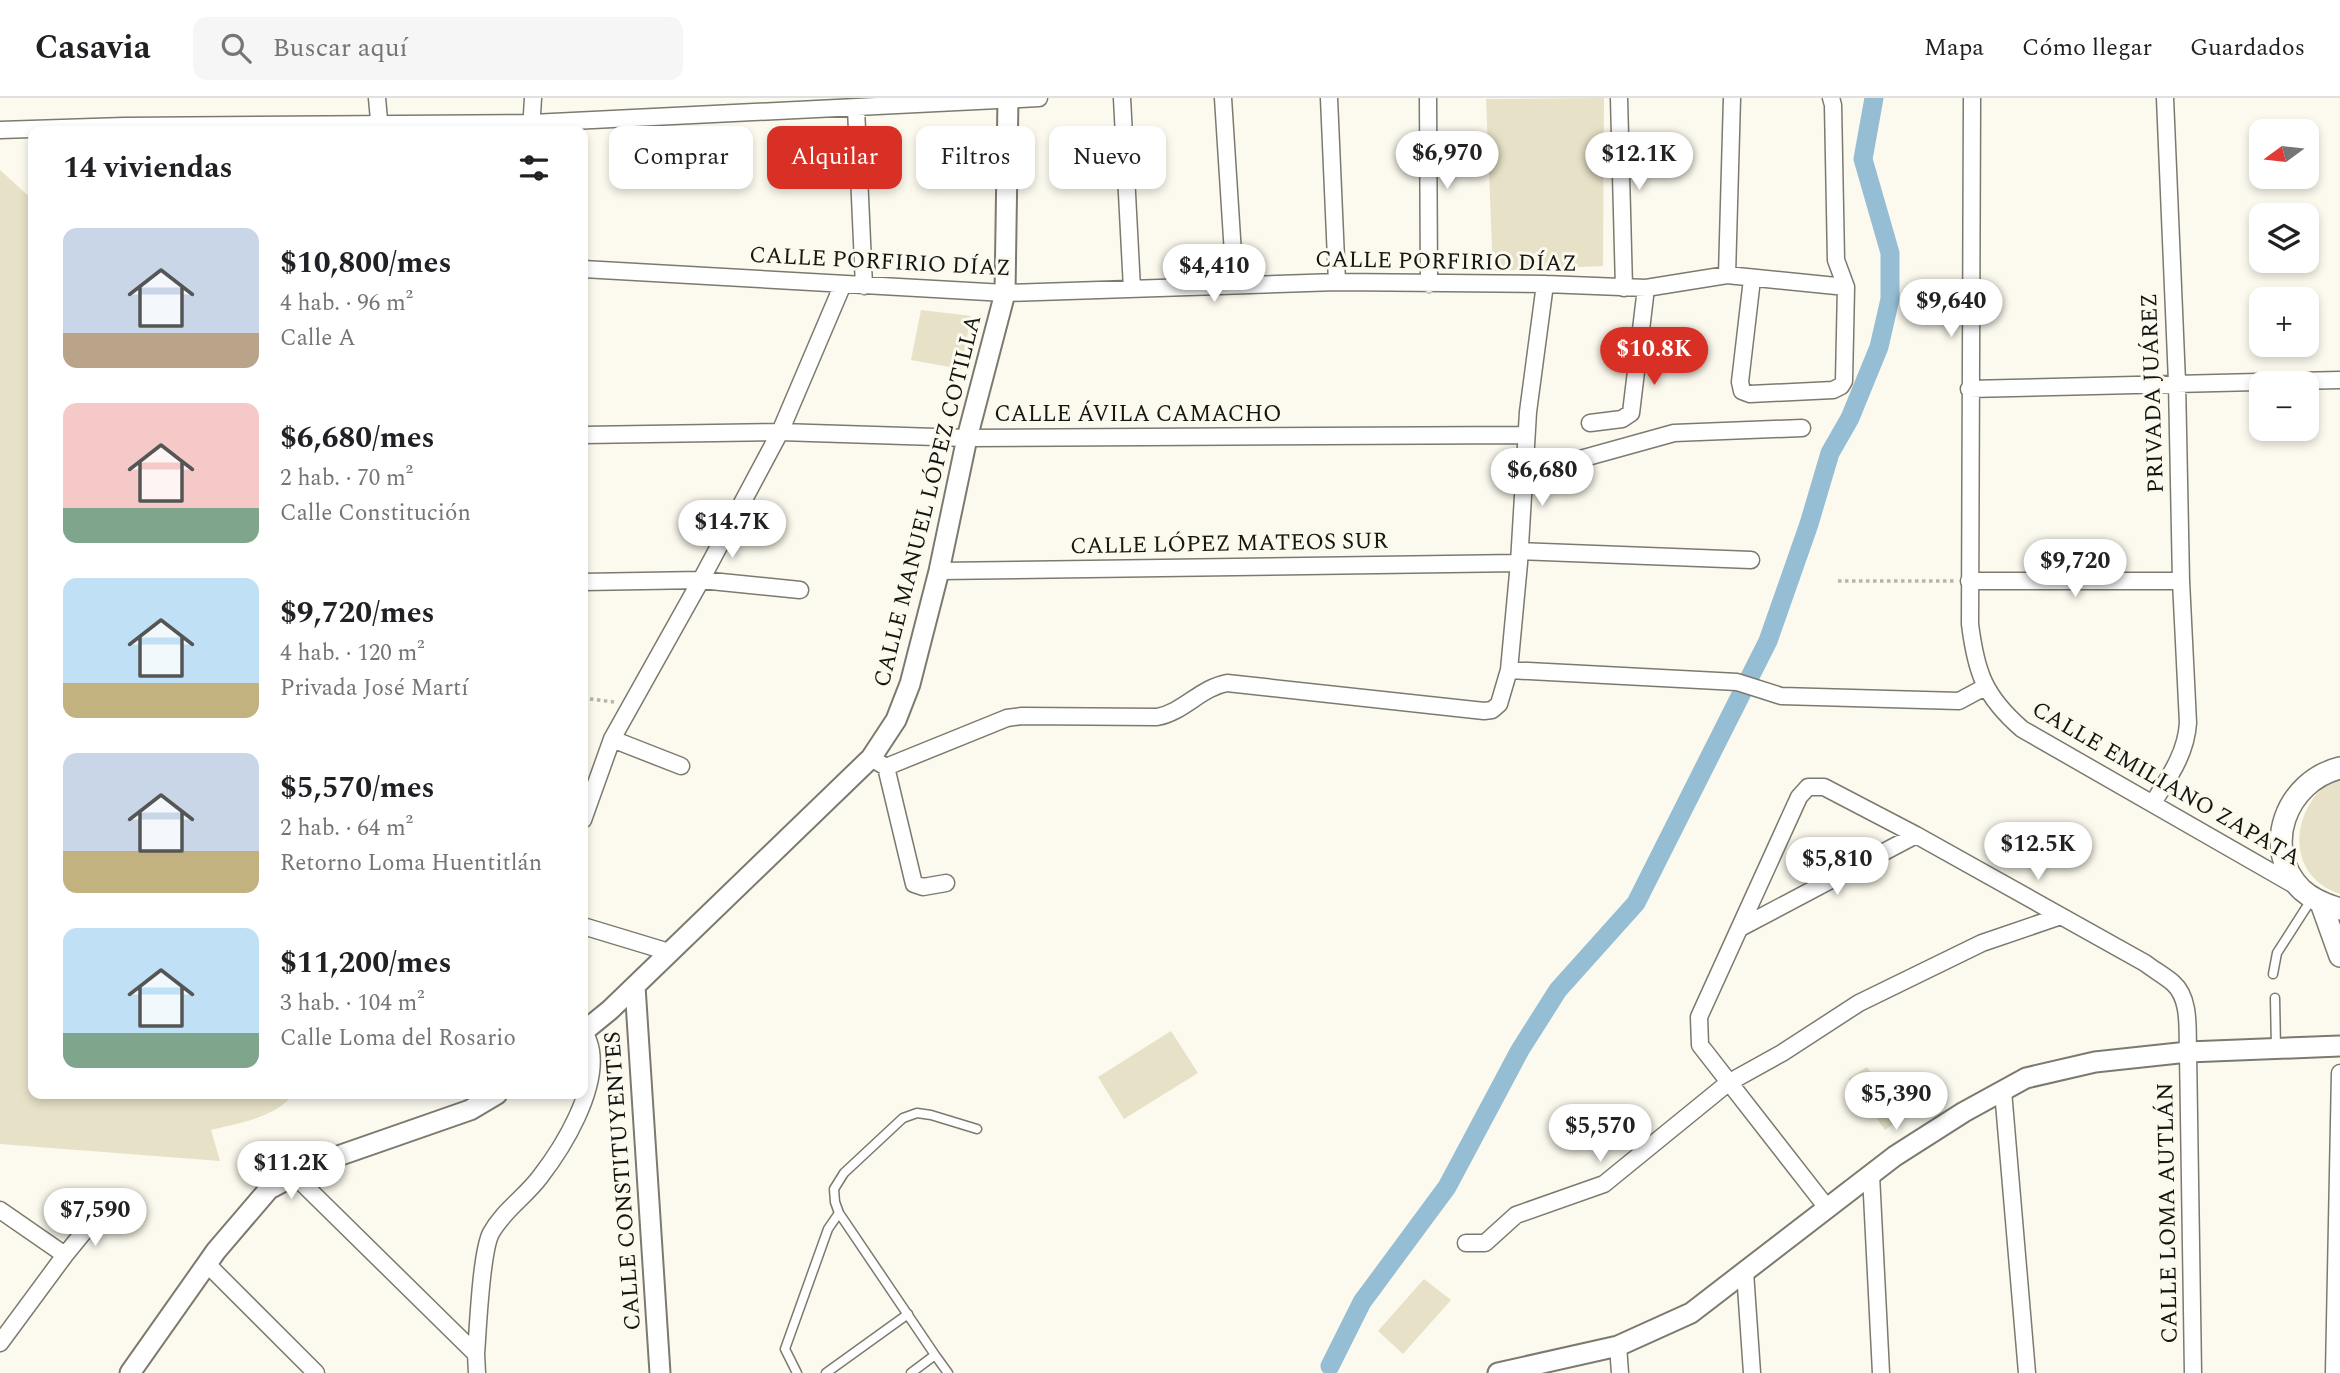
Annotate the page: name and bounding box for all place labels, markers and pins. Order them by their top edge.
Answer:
pin: $6,970 [1390,132,1504,191]
pin: $12.1K [1582,132,1696,192]
pin: $4,410 [1157,244,1271,304]
pin: $9,640 [1894,280,2008,339]
pin: $10.8K [1597,328,1711,387]
pin: $6,680 [1485,448,1599,508]
pin: $14.7K [675,500,789,560]
pin: $9,720 [2018,540,2132,599]
pin: $12.5K [1981,822,2095,882]
pin: $5,810 [1780,838,1894,897]
pin: $5,390 [1839,1072,1953,1132]
pin: $5,570 [1543,1104,1657,1164]
pin: $11.2K [234,1142,348,1201]
pin: $7,590 [38,1188,152,1248]

